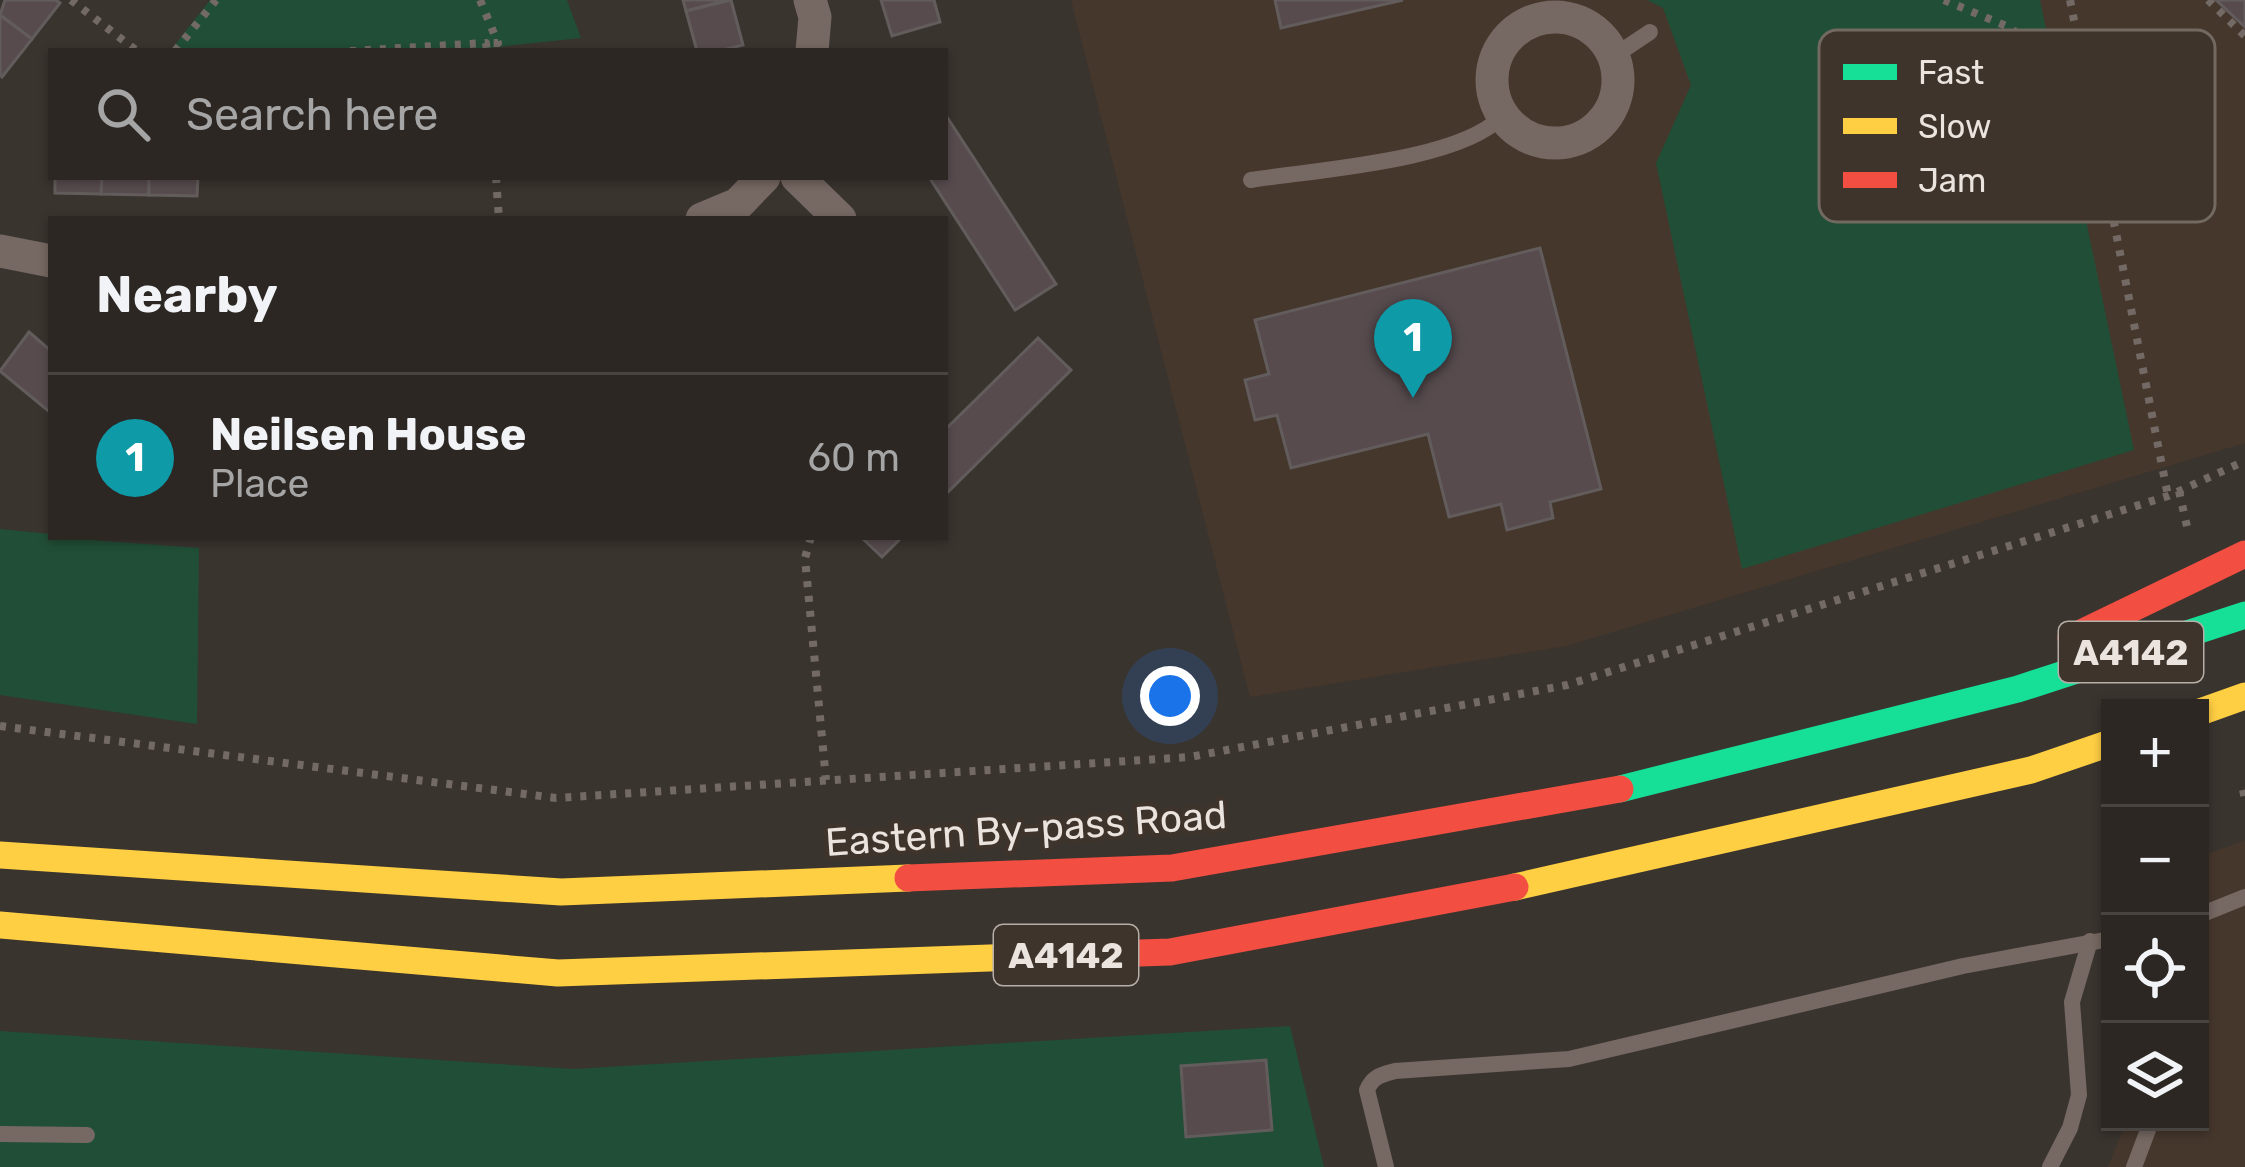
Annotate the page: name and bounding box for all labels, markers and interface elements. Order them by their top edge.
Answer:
legend [1819,30,2215,222]
search box [48,48,948,180]
text: Fast [1918,53,1984,92]
icon: search [90,81,156,147]
text: Search here [186,88,438,141]
text: Slow [1918,107,1992,146]
text: Jam [1918,161,1986,200]
text: Nearby [96,264,278,325]
pin: 1 [1374,299,1452,398]
text: Neilsen House [210,408,526,461]
text: 1 [125,435,145,481]
text: 60 m [807,435,900,481]
text: Place [210,461,309,507]
road number: A4142 [2059,622,2203,682]
your location [1140,666,1200,726]
map controls [2101,699,2209,1131]
button: + [2101,699,2209,807]
street label: Eastern By-pass Road [824,792,1228,866]
button: − [2101,807,2209,915]
button: locate [2101,915,2209,1023]
road number: A4142 [994,925,1138,985]
button: layers [2101,1023,2209,1131]

